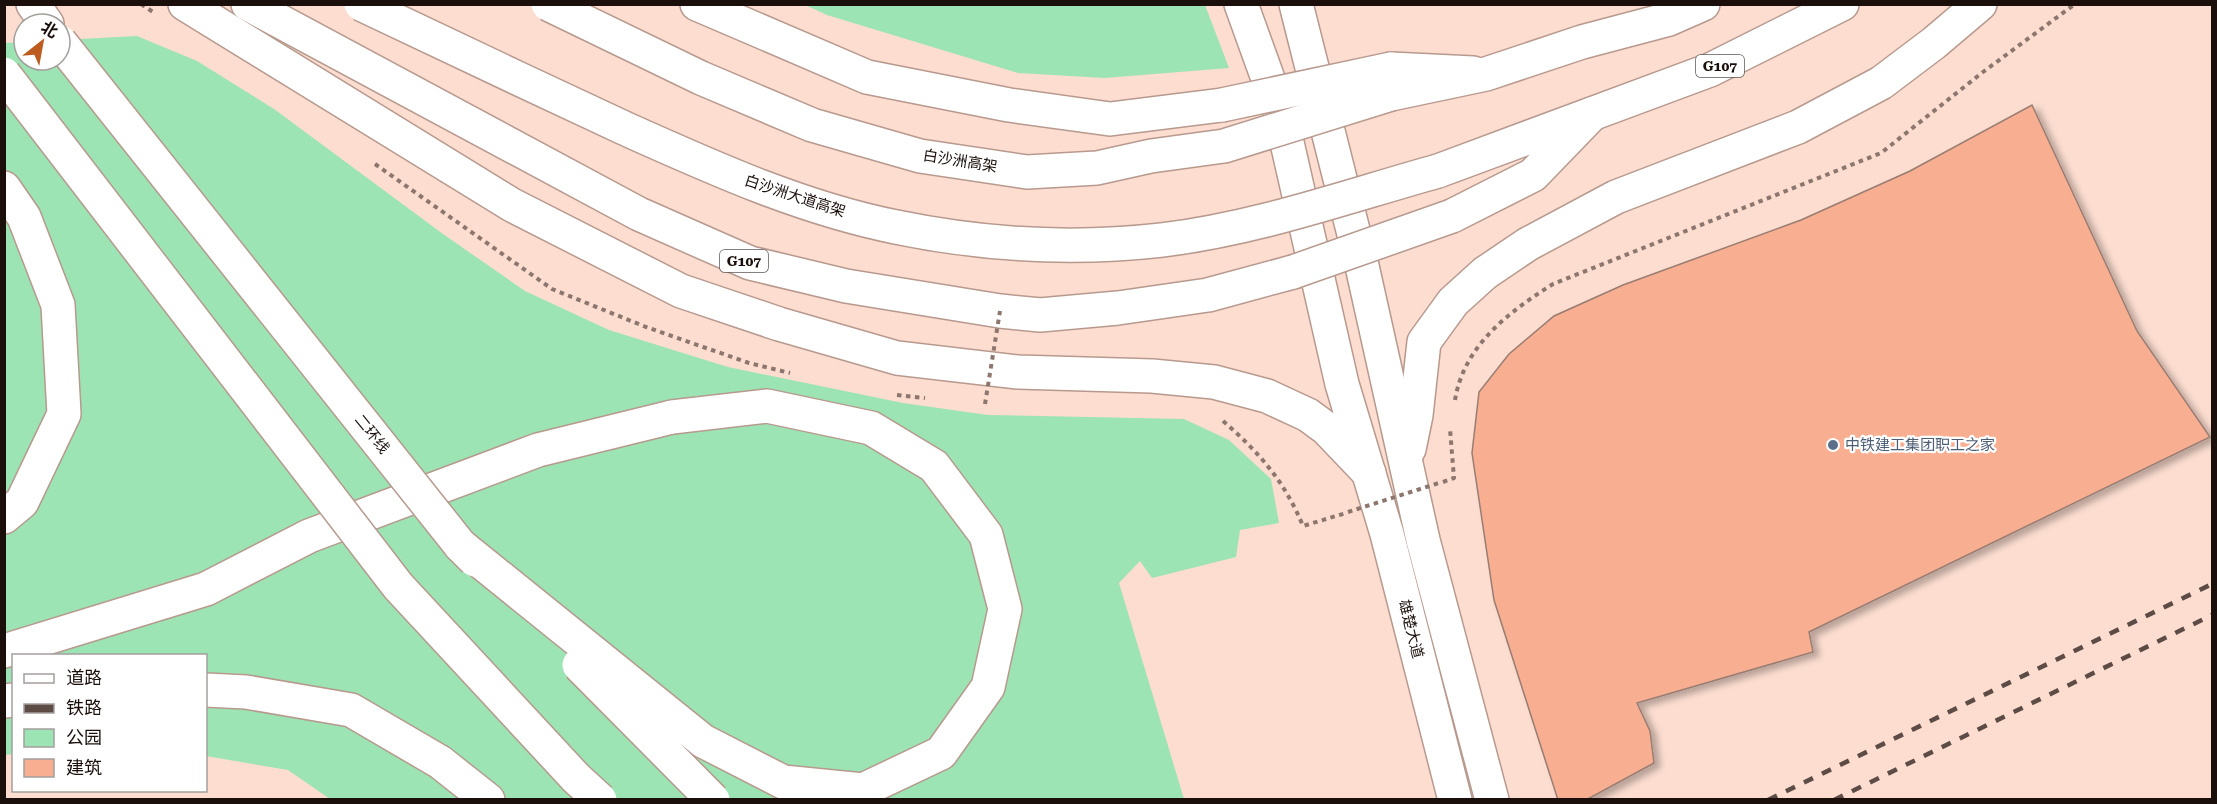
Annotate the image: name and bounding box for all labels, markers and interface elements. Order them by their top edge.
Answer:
north arrow [12,12,72,72]
text: 北 [38,17,61,42]
road number: G107 [1696,55,1744,77]
street label: 白沙洲高架 [922,146,998,176]
street label: 白沙洲大道高架 [742,171,848,221]
road number: G107 [720,250,768,272]
street label: 二环线 [351,411,393,457]
place label: 中铁建工集团职工之家 [1845,436,1995,454]
marker: 中铁建工集团职工之家 [1826,438,1840,452]
street label: 雄楚大道 [1395,598,1427,660]
legend [12,654,207,792]
text: 道路 [66,667,102,688]
text: 铁路 [66,697,102,718]
text: 公园 [66,727,102,748]
text: 建筑 [66,757,102,778]

